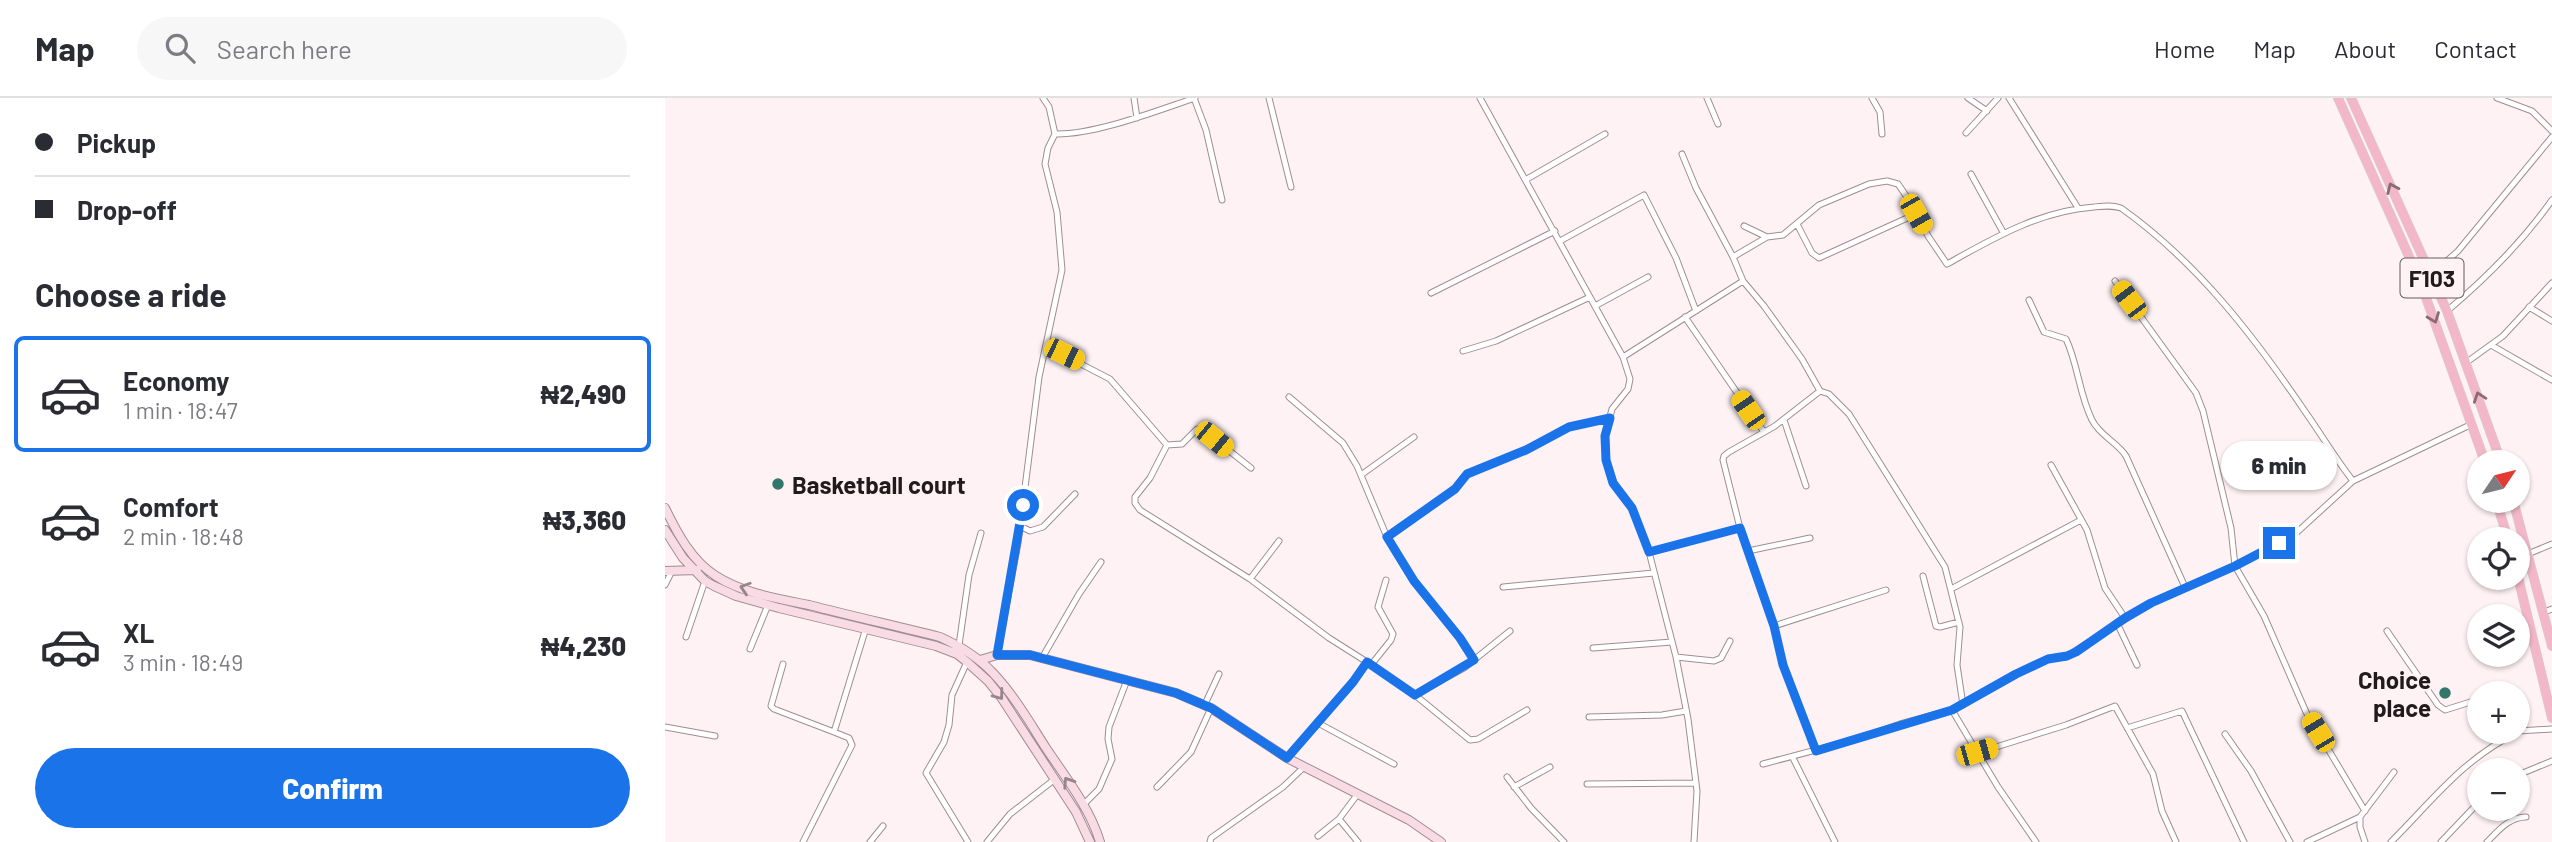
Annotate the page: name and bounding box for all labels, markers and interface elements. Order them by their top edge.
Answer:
search box [137,17,627,80]
text: Map [35,28,95,68]
icon: search [161,29,199,67]
text: Search here [217,33,352,64]
text: Home [2154,34,2215,63]
text: Map [2253,34,2296,63]
text: About [2334,34,2396,63]
text: Contact [2434,34,2517,63]
text: Pickup [77,127,156,158]
one-way arrow [2386,182,2400,195]
car [1897,191,1936,237]
text: Drop-off [77,194,177,225]
road number: F103 [2401,258,2463,298]
text: Choose a ride [35,275,227,313]
car [2108,277,2151,323]
one-way arrow [2425,311,2439,323]
car [1041,335,1088,373]
icon: car [39,363,102,426]
text: Economy [123,365,229,396]
text: ₦2,490 [541,378,626,409]
car [1728,387,1769,433]
one-way arrow [2473,392,2487,404]
text: 1 min · 18:47 [123,396,238,424]
car [1192,418,1237,460]
callout: 6 min [2221,442,2337,490]
north arrow [2467,450,2531,513]
map controls [2467,450,2530,821]
text: 6 min [2252,451,2306,479]
place label: Basketball court [792,470,966,499]
marker: Basketball court [770,476,786,492]
icon: car [39,489,102,552]
route start [1007,489,1039,521]
text: Comfort [123,491,219,522]
text: ₦3,360 [543,504,626,535]
text: 2 min · 18:48 [123,522,244,550]
route end [2263,527,2295,559]
button: locate [2467,527,2530,590]
one-way arrow [739,582,751,596]
button: layers [2467,604,2530,667]
icon: car [39,615,102,678]
text: XL [123,617,154,648]
text: ₦4,230 [541,630,626,661]
text: 3 min · 18:49 [123,648,243,676]
place label: Choice place [2358,665,2431,722]
button: + [2467,681,2530,744]
marker: Choice place [2437,685,2453,701]
one-way arrow [990,687,1003,700]
car [2299,709,2338,755]
car [1954,736,2001,768]
button: Confirm [35,748,630,828]
button: − [2467,758,2530,821]
one-way arrow [1064,777,1077,790]

